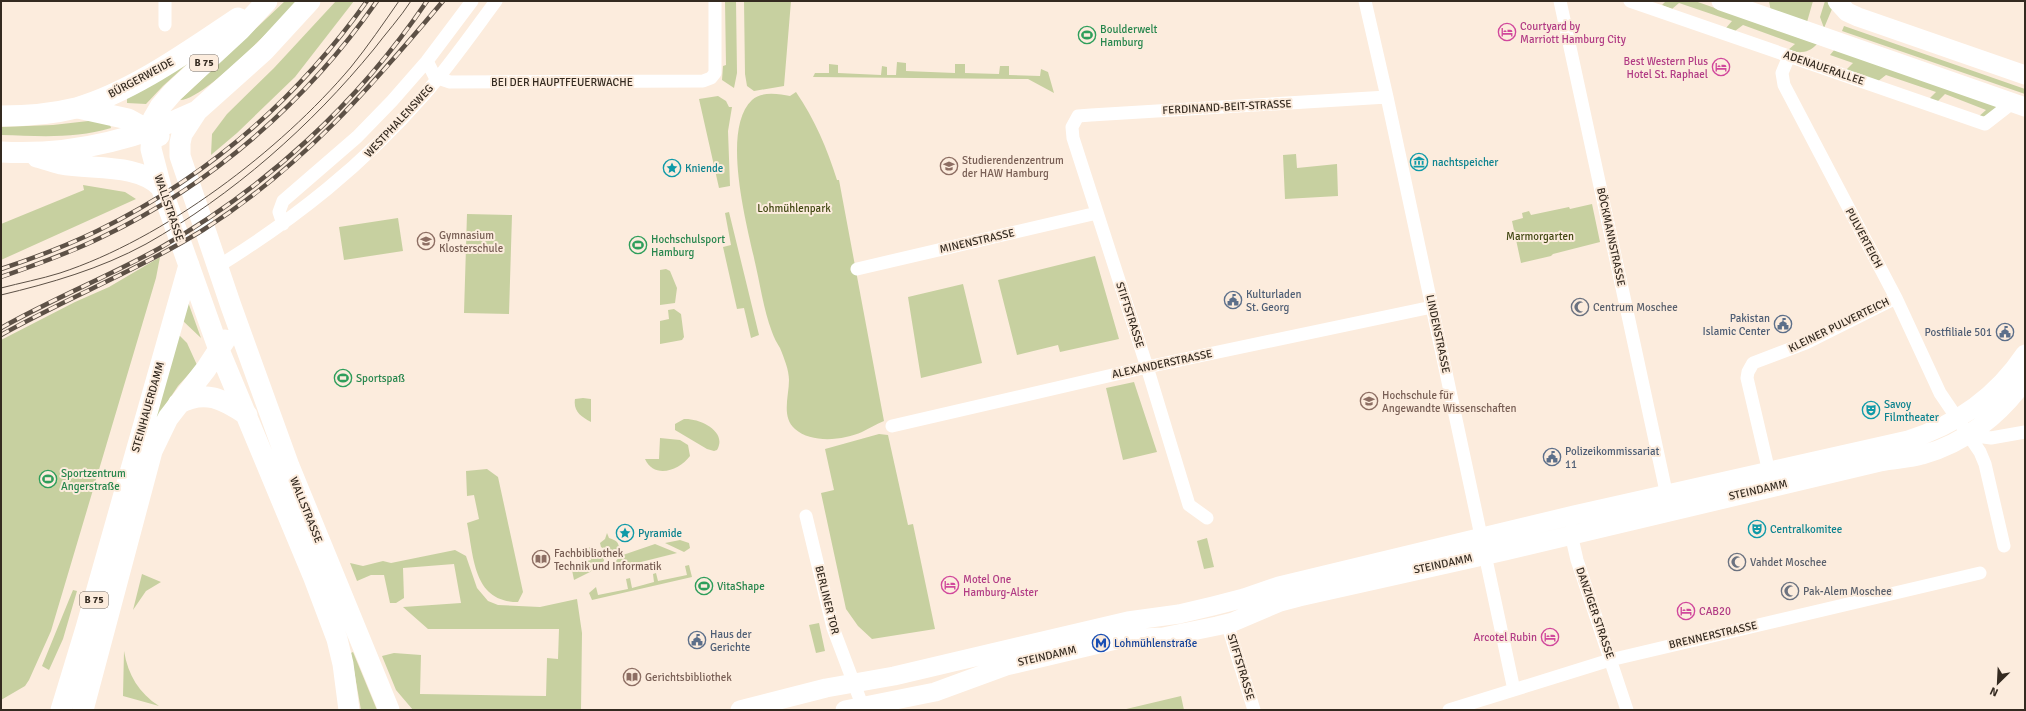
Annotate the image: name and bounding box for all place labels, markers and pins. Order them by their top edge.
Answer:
place label: Courtyard by Marriott Hamburg City [1520,20,1627,46]
hotel icon: Courtyard by Marriott Hamburg City [1497,22,1517,42]
place label: Boulderwelt Hamburg [1100,23,1158,49]
sports icon: Boulderwelt Hamburg [1077,25,1097,45]
place label: Best Western Plus Hotel St. Raphael [1624,55,1708,81]
hotel icon: Best Western Plus Hotel St. Raphael [1711,57,1731,77]
museum icon: nachtspeicher [1409,152,1429,172]
place label: Studierendenzentrum der HAW Hamburg [962,154,1064,180]
school or university icon: Studierendenzentrum der HAW Hamburg [939,156,959,176]
place label: nachtspeicher [1432,156,1498,169]
place icon: Kniende [662,158,682,178]
place label: Kniende [685,162,723,175]
place label: Gymnasium Klosterschule [439,229,503,255]
school or university icon: Gymnasium Klosterschule [416,231,436,251]
place label: Hochschulsport Hamburg [651,233,725,259]
sports icon: Hochschulsport Hamburg [628,235,648,255]
place label: Kulturladen St. Georg [1246,288,1301,314]
public building icon: Kulturladen St. Georg [1223,290,1243,310]
mosque icon: Centrum Moschee [1570,297,1590,317]
place label: Centrum Moschee [1593,301,1678,314]
place label: Pakistan Islamic Center [1702,312,1770,338]
public building icon: Pakistan Islamic Center [1773,314,1793,334]
public building icon: Postfiliale 501 [1995,322,2015,342]
place label: Postfiliale 501 [1924,326,1992,339]
sports icon: Sportspaß [333,368,353,388]
place label: Sportspaß [356,372,405,385]
place label: Hochschule für Angewandte Wissenschaften [1382,389,1516,415]
school or university icon: Hochschule für Angewandte Wissenschaften [1359,391,1379,411]
place label: Savoy Filmtheater [1884,398,1939,424]
theatre icon: Savoy Filmtheater [1861,400,1881,420]
place label: Polizeikommissariat 11 [1565,445,1659,471]
public building icon: Polizeikommissariat 11 [1542,447,1562,467]
place label: Sportzentrum Angerstraße [61,467,126,493]
sports icon: Sportzentrum Angerstraße [38,469,58,489]
theatre icon: Centralkomitee [1747,519,1767,539]
place icon: Pyramide [615,523,635,543]
place label: Centralkomitee [1770,523,1842,536]
place label: Pyramide [638,527,682,540]
place label: Fachbibliothek Technik und Informatik [554,547,662,573]
library icon: Fachbibliothek Technik und Informatik [531,549,551,569]
mosque icon: Vahdet Moschee [1727,552,1747,572]
place label: Vahdet Moschee [1750,556,1827,569]
place label: Motel One Hamburg-Alster [963,573,1038,599]
hotel icon: Motel One Hamburg-Alster [940,575,960,595]
sports icon: VitaShape [694,576,714,596]
place label: VitaShape [717,580,765,593]
mosque icon: Pak-Alem Moschee [1780,581,1800,601]
place label: Pak-Alem Moschee [1803,585,1892,598]
hotel icon: CAB20 [1676,601,1696,621]
place label: CAB20 [1699,605,1731,618]
hotel icon: Arcotel Rubin [1540,627,1560,647]
place label: Haus der Gerichte [710,628,752,654]
public building icon: Haus der Gerichte [687,630,707,650]
place label: Arcotel Rubin [1474,631,1537,644]
metro station icon: Lohmühlenstraße [1091,633,1111,653]
place label: Lohmühlenstraße [1114,637,1197,650]
library icon: Gerichtsbibliothek [622,667,642,687]
place label: Gerichtsbibliothek [645,671,732,684]

